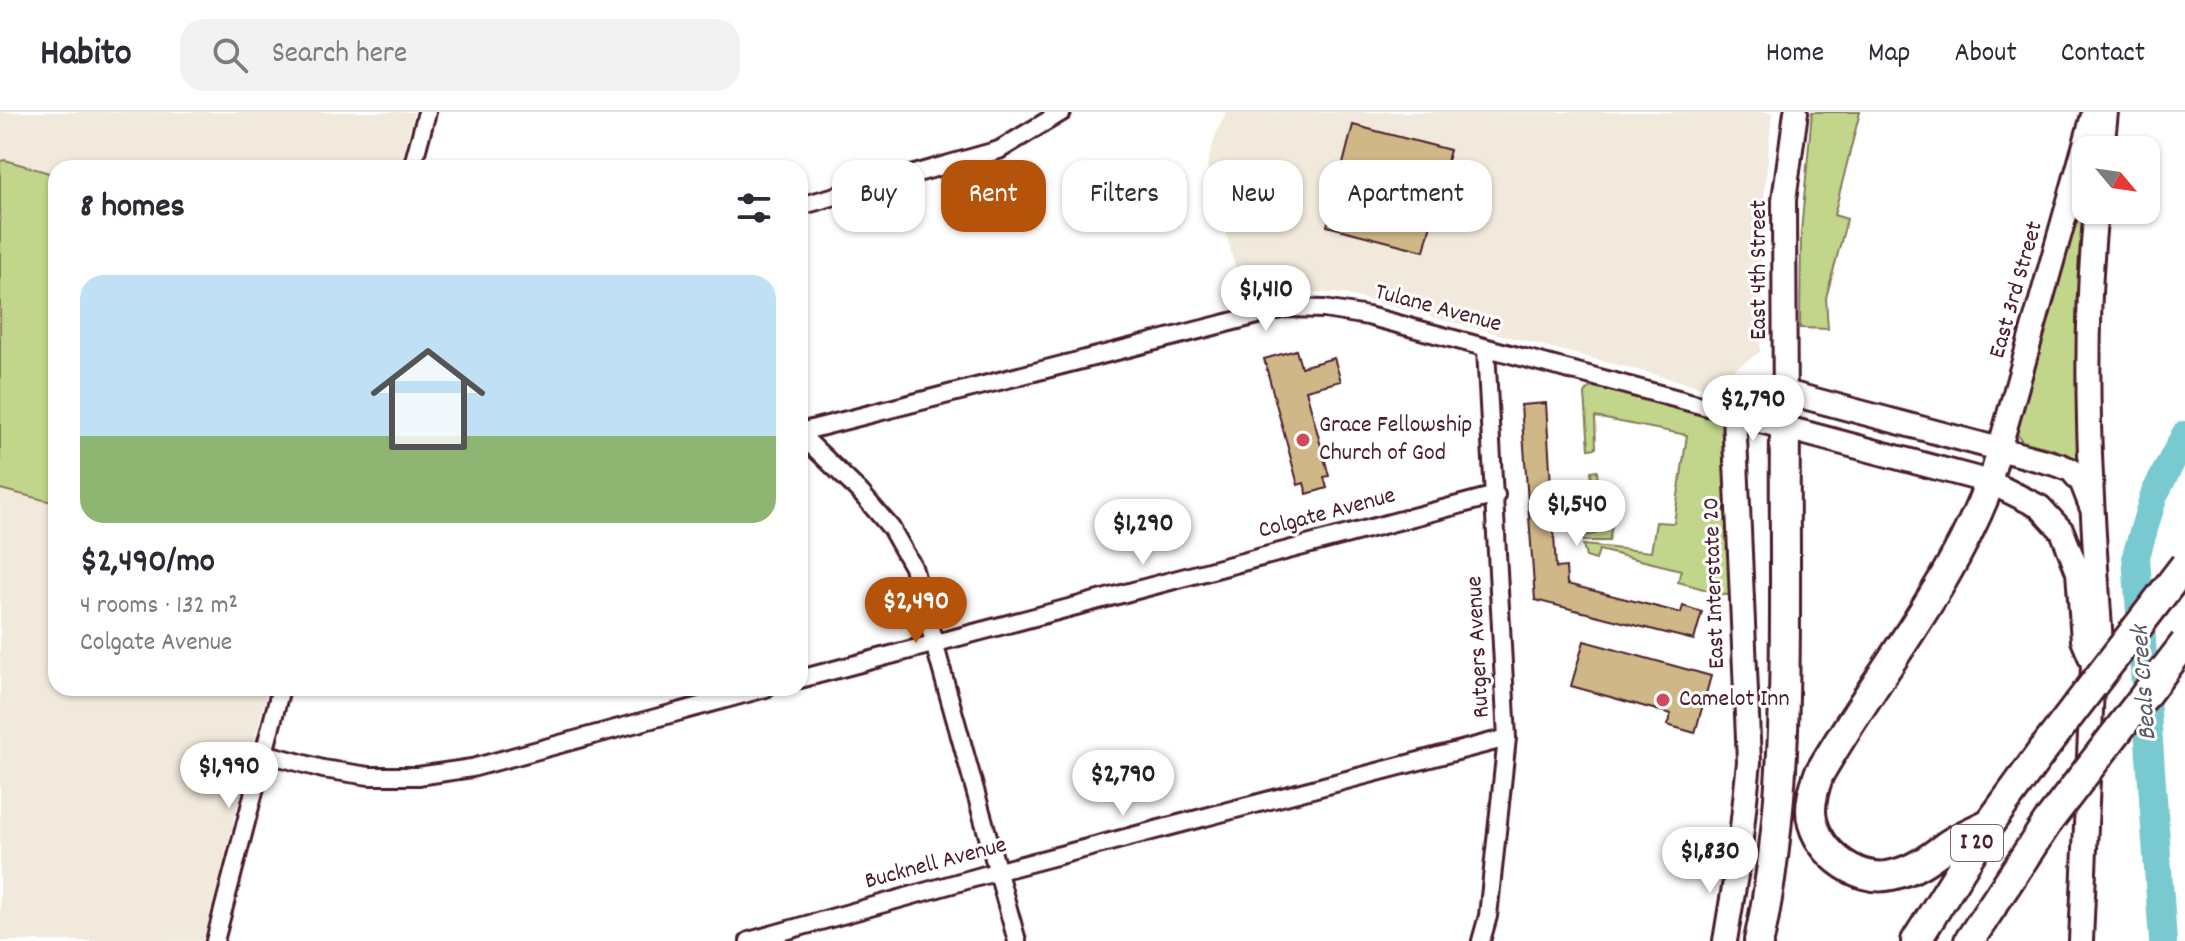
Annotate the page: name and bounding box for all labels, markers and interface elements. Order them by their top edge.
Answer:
search box [180,19,740,91]
text: Habito [40,28,132,83]
icon: search [208,33,252,77]
text: Search here [272,34,407,77]
text: Home [1766,35,1824,75]
text: Map [1868,35,1910,75]
text: About [1954,35,2017,75]
text: Contact [2061,35,2145,75]
north arrow [2072,136,2160,224]
map controls [2072,136,2160,224]
chip: Buy [832,160,925,232]
chip: Rent [941,160,1046,232]
chip: Filters [1062,160,1187,232]
chip: New [1203,160,1303,232]
chip: Apartment [1319,160,1492,232]
text: 8 homes [80,184,185,233]
icon: filters [732,186,776,230]
street label: East 4th Street [1743,200,1777,340]
street label: East 3rd Street [1981,217,2053,363]
pin: $1,410 [1201,265,1331,333]
text: $1,410 [1239,272,1293,309]
street label: Tulane Avenue [1371,276,1505,342]
icon: home [356,327,500,471]
pin: $2,790 [1688,375,1818,443]
text: $2,790 [1720,382,1786,419]
place label: Grace Fellowship Church of God [1319,409,1472,471]
marker: Grace Fellowship Church of God [1294,431,1312,449]
street label: Colgate Avenue [1255,479,1399,549]
pin: $1,540 [1512,480,1642,548]
text: $1,540 [1547,487,1607,524]
street label: East Interstate 20 [1695,496,1735,670]
pin: $1,290 [1078,499,1208,567]
text: $1,290 [1112,506,1174,543]
text: $2,490/mo [80,539,215,588]
street label: Rutgers Avenue [1458,575,1500,719]
pin: $2,490 [851,577,981,645]
text: $2,490 [883,584,949,621]
text: 4 rooms · 132 m² [80,588,238,625]
water label: Beals Creek [2122,622,2167,742]
text: Colgate Avenue [80,625,232,662]
place label: Camelot Inn [1679,683,1790,717]
marker: Camelot Inn [1654,691,1672,709]
pin: $1,990 [164,742,294,810]
text: $1,990 [198,749,260,786]
pin: $2,790 [1058,750,1188,818]
text: $2,790 [1090,757,1156,794]
road number: I 20 [1951,825,2003,861]
pin: $1,830 [1645,827,1775,895]
street label: Bucknell Avenue [861,829,1011,899]
text: $1,830 [1680,834,1740,871]

